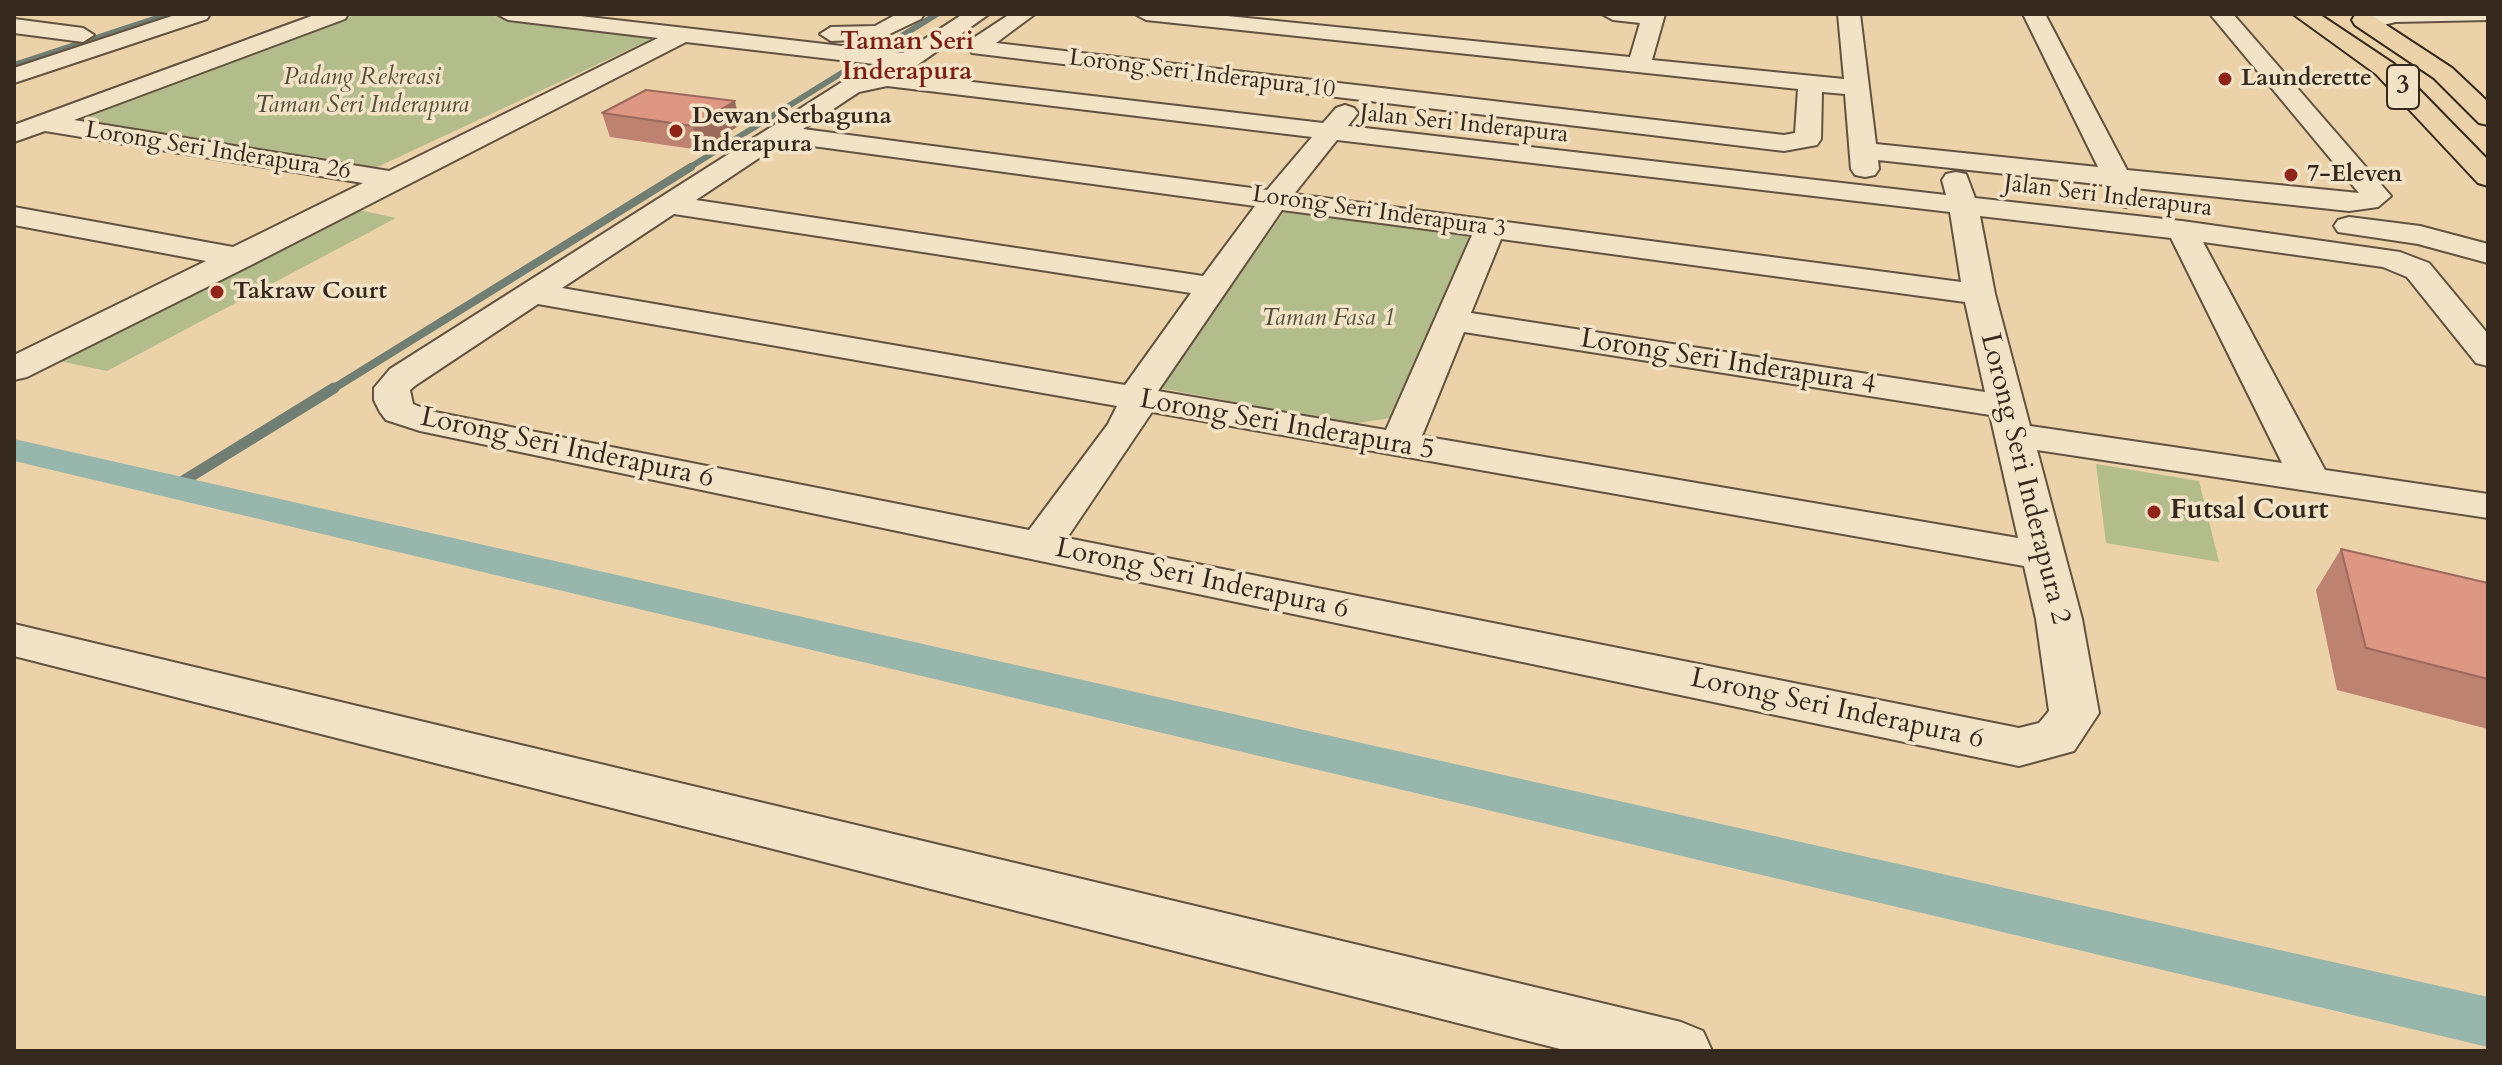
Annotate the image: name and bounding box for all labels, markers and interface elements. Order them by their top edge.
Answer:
district label: Taman Seri Inderapura [840,27,974,88]
street label: Lorong Seri Inderapura 10 [1067,44,1337,106]
park label: Padang Rekreasi Taman Seri Inderapura [255,64,469,120]
place label: Launderette [2241,65,2372,93]
road number: 3 [2387,65,2419,109]
marker: Launderette [2216,70,2234,88]
street label: Jalan Seri Inderapura [1358,100,1570,150]
place label: Dewan Serbaguna Inderapura [692,103,892,159]
street label: Lorong Seri Inderapura 26 [83,117,353,187]
marker: Dewan Serbaguna Inderapura [667,122,685,140]
place label: 7-Eleven [2307,161,2403,189]
marker: 7-Eleven [2282,166,2300,184]
street label: Jalan Seri Inderapura [2002,170,2214,224]
street label: Lorong Seri Inderapura 3 [1250,181,1508,245]
place label: Takraw Court [233,278,387,306]
marker: Takraw Court [208,283,226,301]
park label: Taman Fasa 1 [1261,305,1395,333]
street label: Lorong Seri Inderapura 4 [1578,323,1878,403]
street label: Lorong Seri Inderapura 2 [1972,330,2076,628]
street label: Lorong Seri Inderapura 5 [1137,384,1437,468]
street label: Lorong Seri Inderapura 6 [417,402,717,496]
place label: Futsal Court [2170,495,2328,529]
marker: Futsal Court [2145,503,2163,521]
street label: Lorong Seri Inderapura 6 [1052,533,1352,627]
street label: Lorong Seri Inderapura 6 [1687,663,1987,757]

